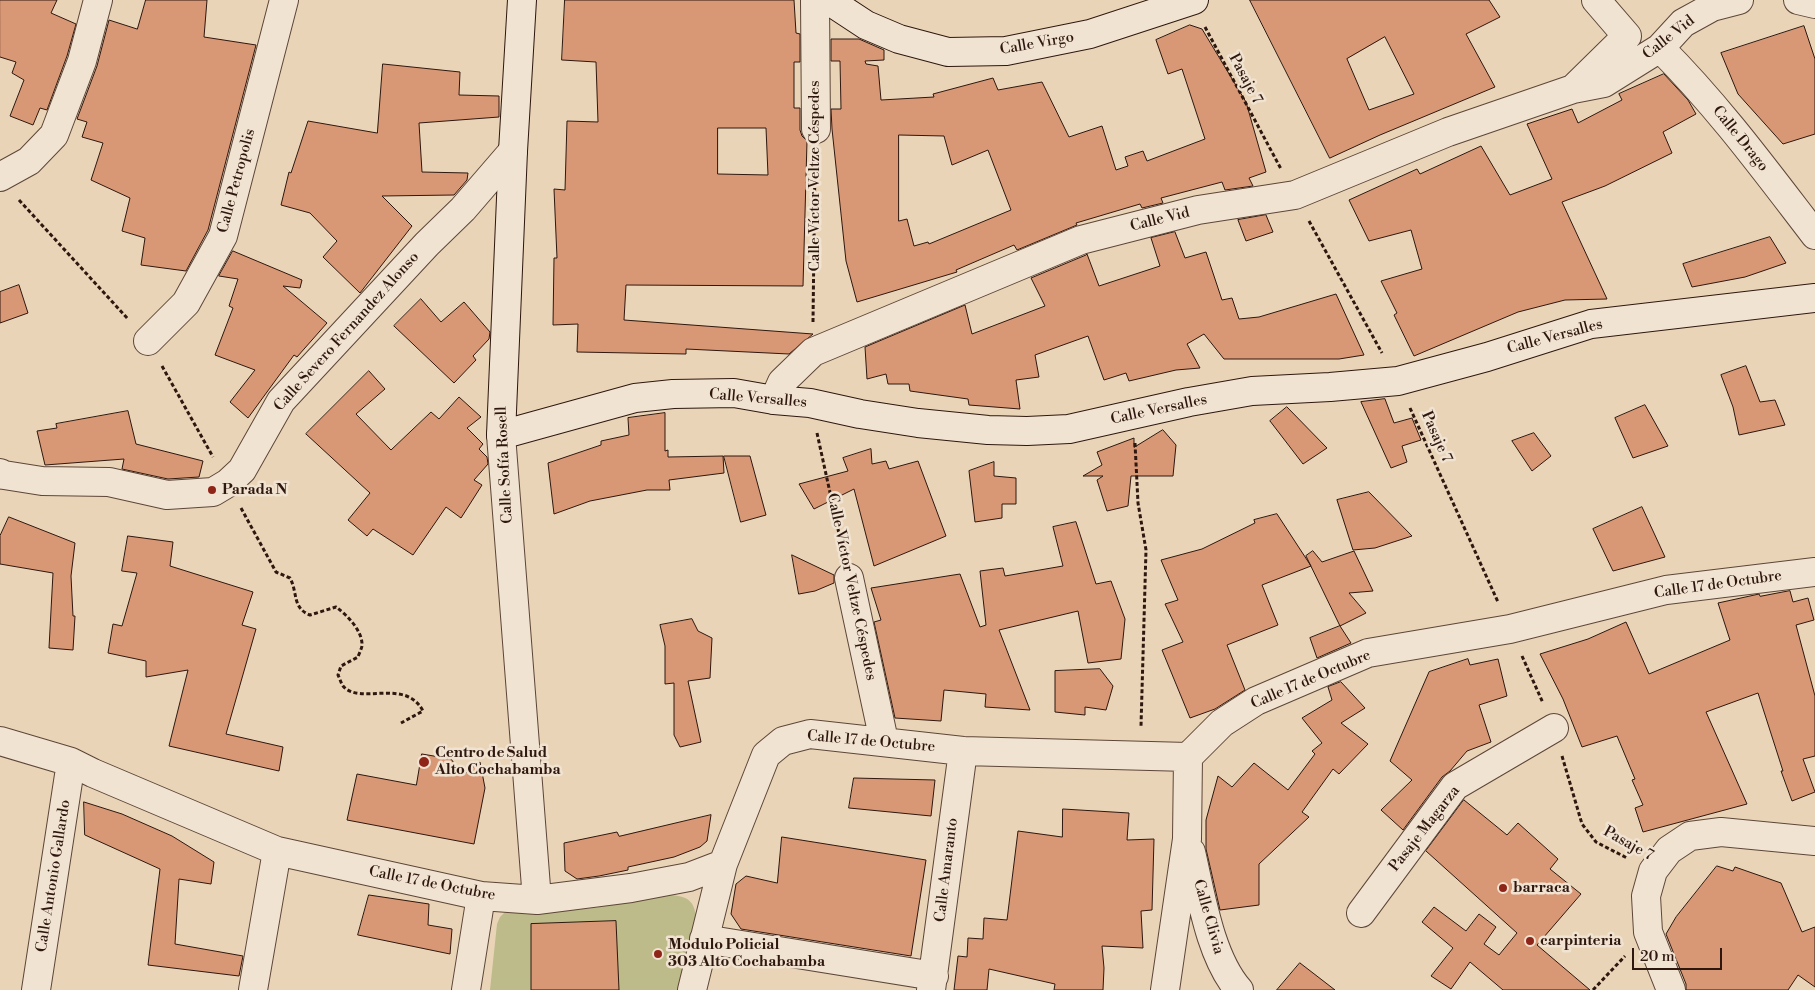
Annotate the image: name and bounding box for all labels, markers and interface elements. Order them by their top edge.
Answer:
street label: Calle Vid [1640,12,1698,64]
street label: Calle Virgo [999,29,1075,59]
street label: Pasaje 7 [1224,51,1266,107]
street label: Calle Víctor Veltze Céspedes [806,81,824,271]
street label: Calle Drago [1708,103,1772,175]
street label: Calle Petropolis [214,127,260,235]
street label: Calle Vid [1128,204,1192,236]
street label: Calle Severo Fernandez Alonso [271,249,423,415]
street label: Calle Versalles [1505,316,1605,358]
street label: Calle Versalles [708,386,808,412]
street label: Calle Versalles [1109,391,1209,429]
street label: Calle Sofía Rosell [493,406,517,524]
street label: Pasaje 7 [1417,409,1455,465]
place label: Parada N [222,481,287,499]
marker: Parada N [206,484,218,496]
street label: Calle Víctor Veltze Céspedes [822,492,880,682]
street label: Calle 17 de Octubre [1653,567,1783,603]
street label: Calle 17 de Octubre [1248,647,1374,713]
street label: Calle 17 de Octubre [806,727,936,757]
place label: Centro de Salud Alto Cochabamba [435,744,561,779]
marker: Centro de Salud Alto Cochabamba [417,755,431,769]
street label: Pasaje Magarza [1386,782,1464,876]
street label: Calle Antonio Gallardo [33,799,75,953]
street label: Calle Amaranto [932,817,962,923]
street label: Pasaje 7 [1600,823,1656,865]
street label: Calle 17 de Octubre [367,863,497,905]
street label: Calle Clivia [1189,877,1227,957]
place label: barraca [1513,879,1570,897]
marker: barraca [1497,882,1509,894]
place label: carpinteria [1540,932,1621,950]
marker: carpinteria [1524,935,1536,947]
place label: Modulo Policial 303 Alto Cochabamba [668,936,825,971]
scale bar [1635,938,1725,970]
text: 20 m [1640,947,1675,966]
marker: Modulo Policial 303 Alto Cochabamba [652,948,664,960]

